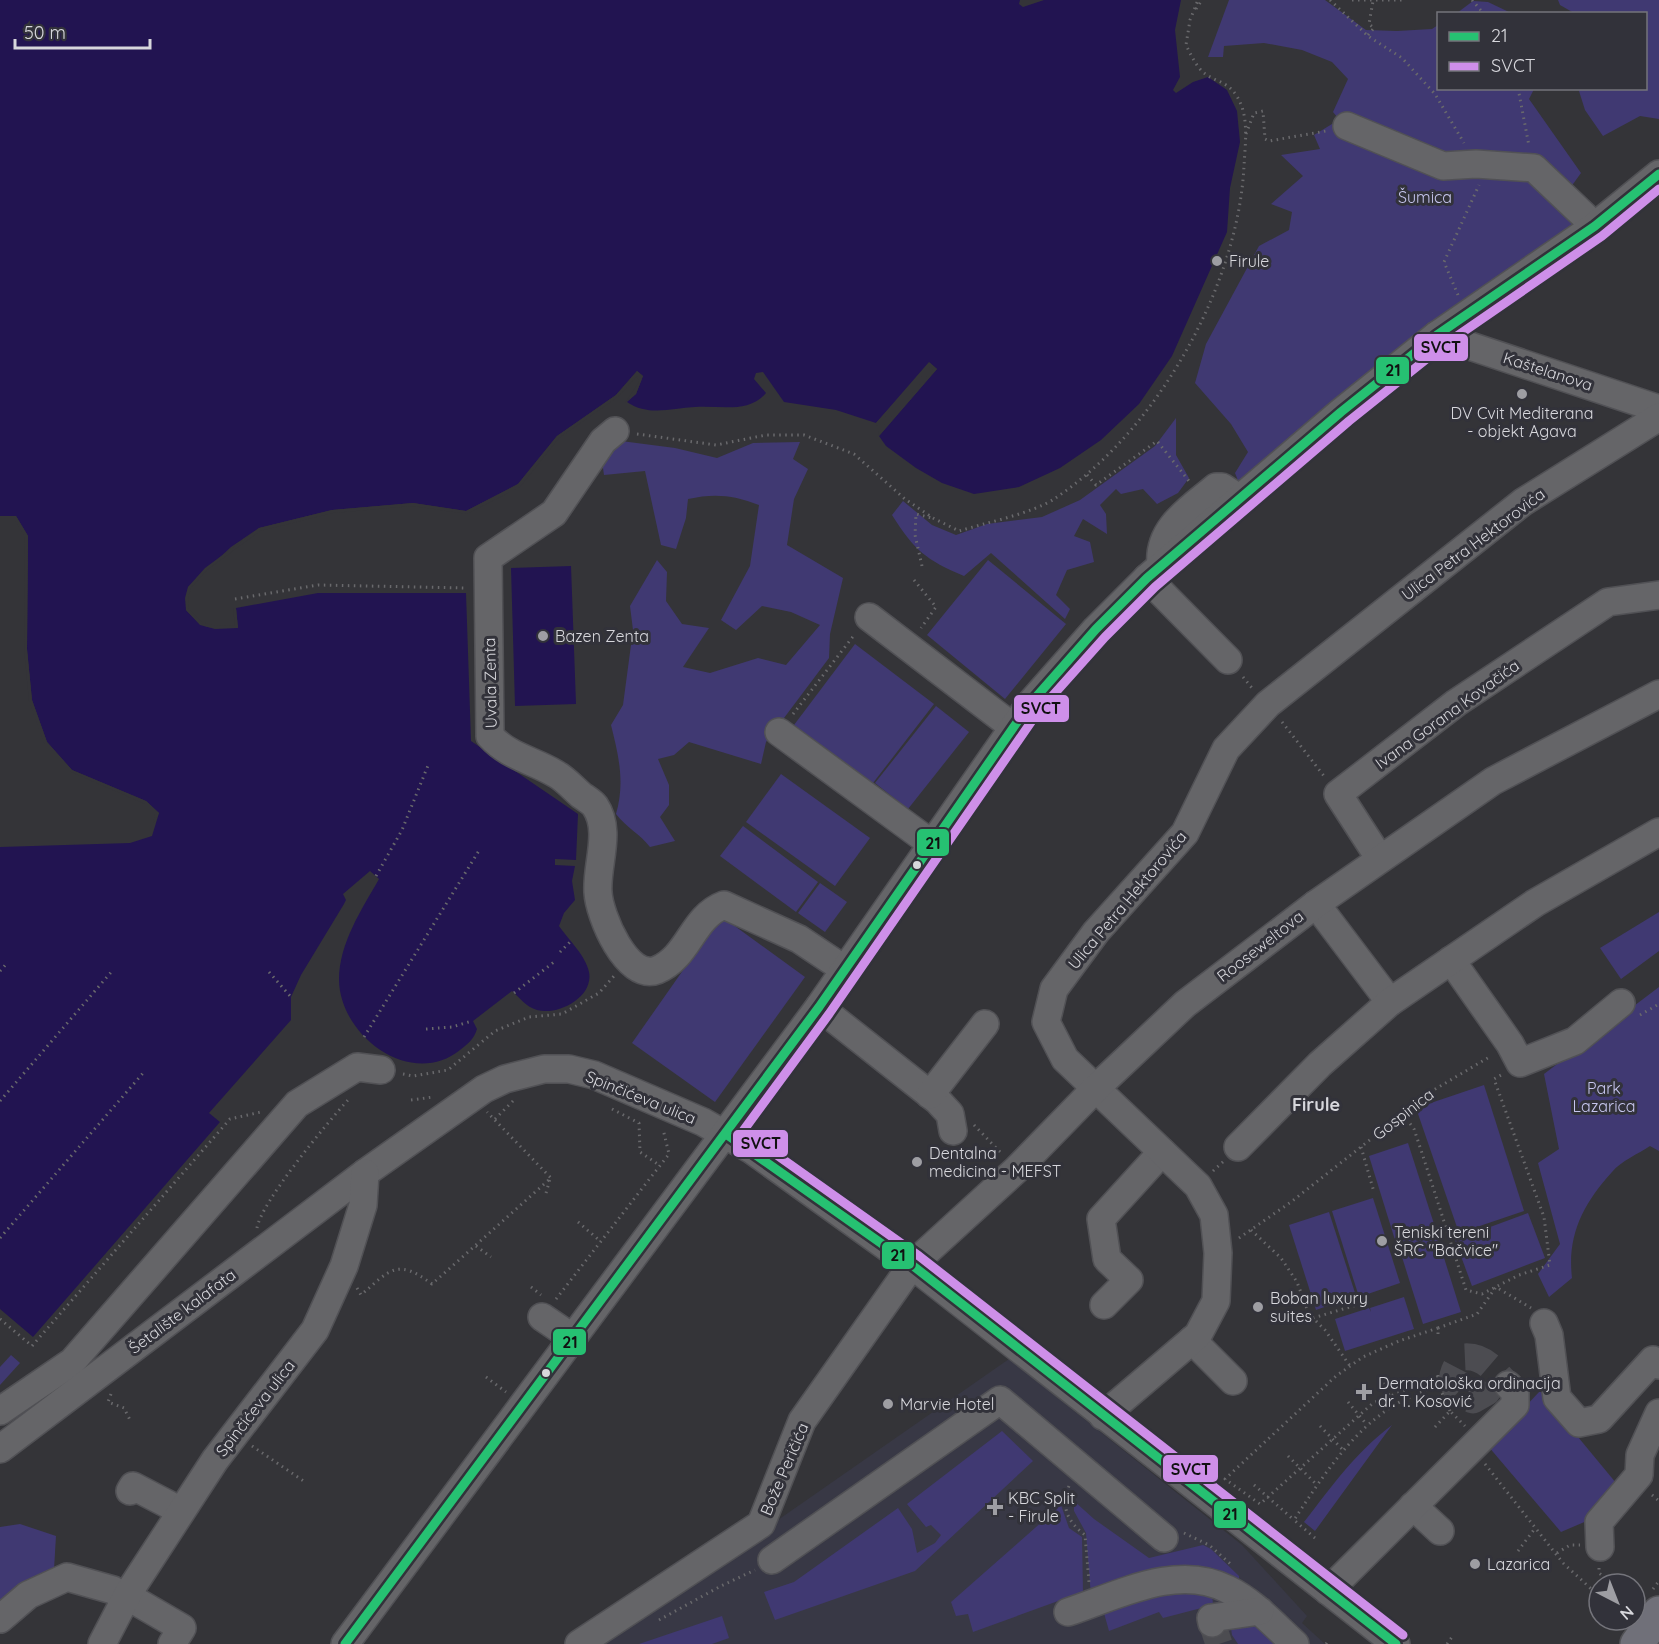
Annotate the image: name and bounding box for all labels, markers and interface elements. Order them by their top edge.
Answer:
scale bar [15,12,150,50]
legend [1437,12,1647,90]
text: 50 m [24,21,66,44]
text: 21 [1491,24,1508,47]
text: SVCT [1491,54,1536,77]
park label: Šumica [1398,187,1452,207]
place label: Firule [1229,251,1269,271]
marker: Firule [1210,254,1224,268]
line badge: SVCT [1413,333,1469,362]
text: SVCT [1421,337,1461,357]
street label: Kaštelanova [1501,347,1595,395]
line badge: 21 [1375,356,1410,385]
text: 21 [1385,360,1401,380]
marker: DV Cvit Mediterana - objekt Agava [1515,387,1529,401]
place label: DV Cvit Mediterana - objekt Agava [1451,403,1593,441]
street label: Ulica Petra Hektorovića [1397,484,1549,604]
place label: Bazen Zenta [555,626,649,646]
marker: Bazen Zenta [536,629,550,643]
street label: Uvala Zenta [479,637,501,729]
street label: Ivana Gorana Kovačića [1371,655,1523,773]
line badge: SVCT [1013,694,1070,723]
text: SVCT [1021,698,1061,718]
street label: Ulica Petra Hektorovića [1063,827,1191,973]
line badge: 21 [916,828,950,857]
text: 21 [925,833,941,853]
unlabelled marker [911,859,923,871]
street label: Rooseweltova [1213,906,1307,986]
street label: Spinčićeva ulica [583,1066,699,1128]
park label: Park Lazarica [1572,1078,1636,1116]
street label: Gospinica [1368,1084,1438,1144]
district label: Firule [1292,1093,1340,1116]
line badge: SVCT [732,1129,789,1158]
text: SVCT [741,1133,781,1153]
place label: Dentalna medicina - MEFST [929,1143,1062,1181]
marker: Dentalna medicina - MEFST [910,1155,924,1169]
place label: Teniski tereni ŠRC "Bačvice" [1394,1222,1498,1260]
marker: Teniski tereni ŠRC "Bačvice" [1375,1234,1389,1248]
line badge: 21 [881,1241,915,1270]
text: 21 [890,1245,906,1265]
street label: Šetalište kalafata [125,1264,239,1358]
place label: Boban luxury suites [1270,1288,1368,1326]
marker: Boban luxury suites [1251,1300,1265,1314]
line badge: 21 [552,1328,587,1356]
text: 21 [562,1332,578,1352]
street label: Spinčićeva ulica [211,1356,299,1460]
unlabelled marker [540,1367,552,1379]
place label: Dermatološka ordinacija dr. T. Kosović [1378,1373,1561,1411]
marker: Dermatološka ordinacija dr. T. Kosović [1355,1383,1373,1401]
place label: Marvie Hotel [900,1394,994,1414]
marker: Marvie Hotel [881,1397,895,1411]
street label: Bože Peričića [755,1420,813,1518]
line badge: SVCT [1162,1454,1219,1483]
text: SVCT [1171,1459,1211,1479]
place label: KBC Split - Firule [1008,1488,1075,1526]
marker: KBC Split - Firule [986,1498,1004,1516]
line badge: 21 [1213,1500,1247,1529]
text: 21 [1222,1504,1238,1524]
place label: Lazarica [1487,1554,1550,1574]
marker: Lazarica [1468,1557,1482,1571]
north arrow [1587,1572,1647,1632]
text: N [1616,1602,1638,1625]

